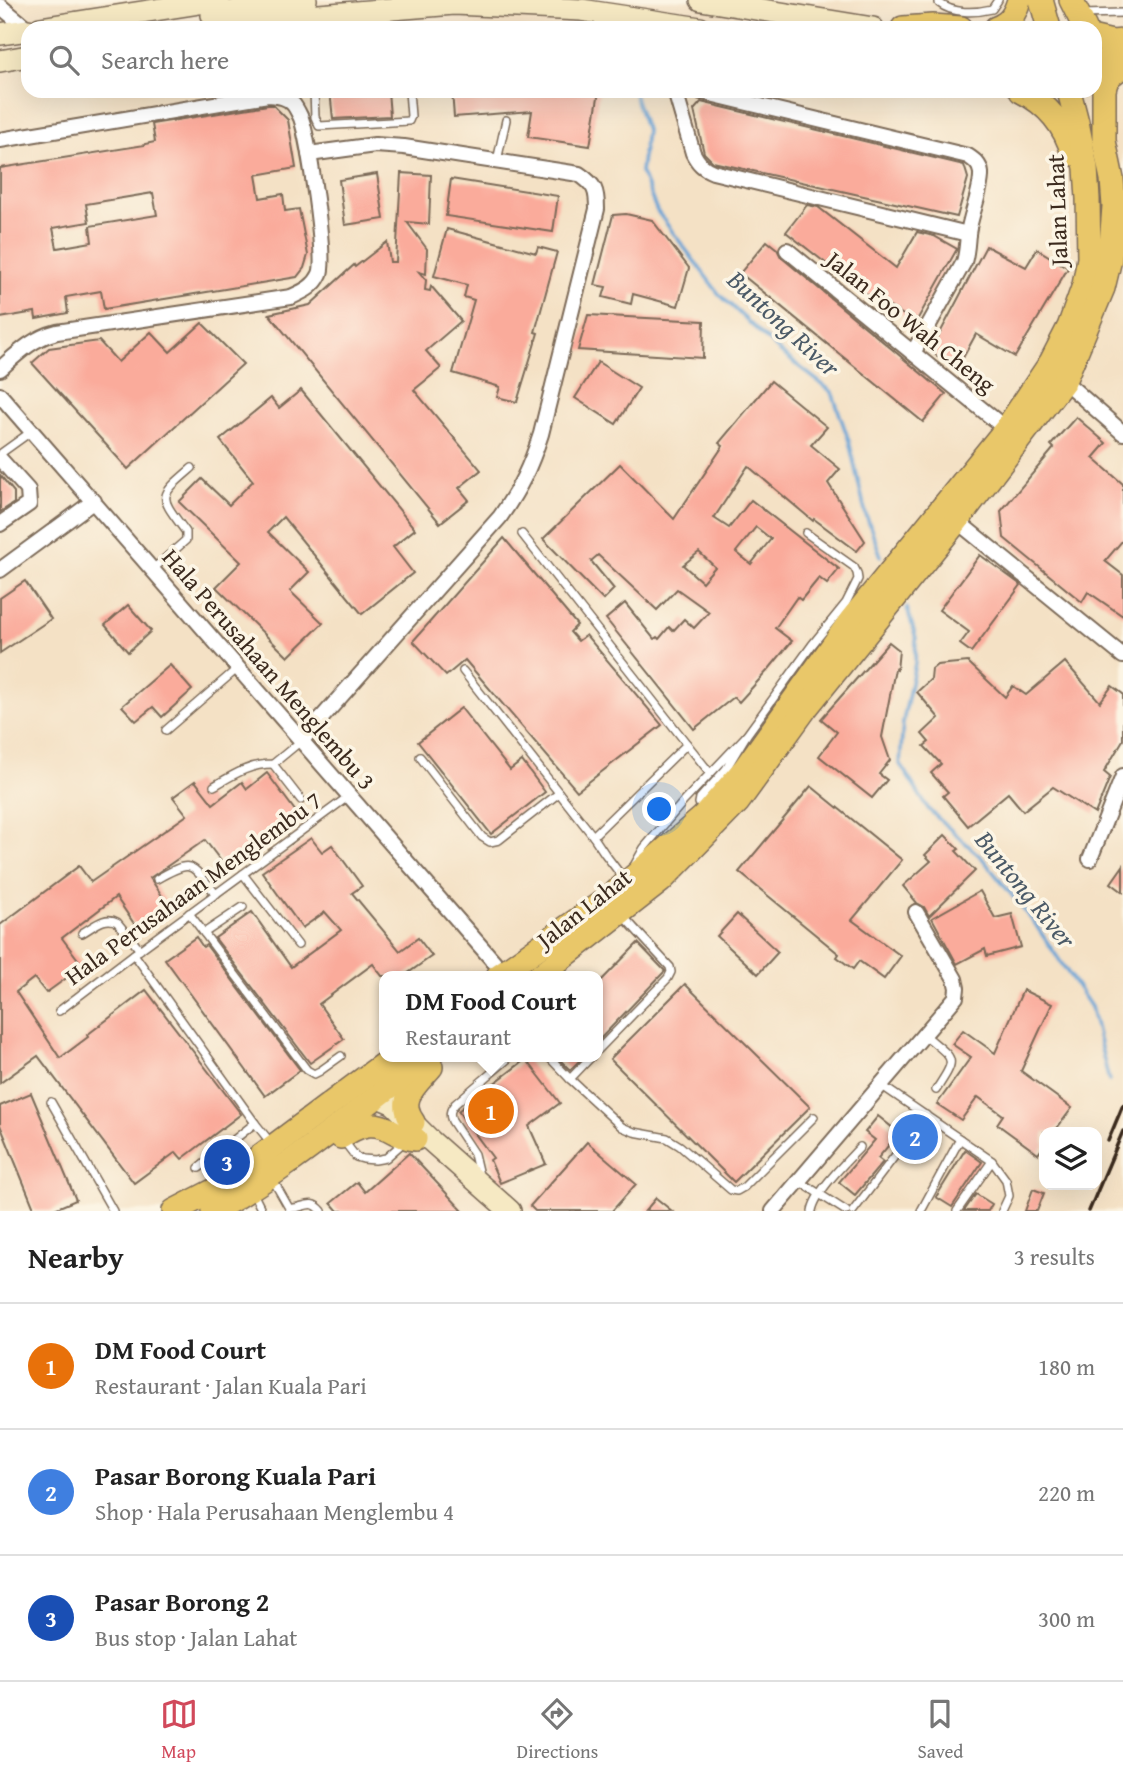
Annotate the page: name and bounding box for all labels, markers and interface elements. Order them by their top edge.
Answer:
search box [21,21,1102,98]
text: Search here [101,40,229,79]
icon: search [45,41,83,79]
street label: Jalan Lahat [1038,153,1077,270]
street label: Jalan Foo Wah Cheng [816,241,1003,401]
water label: Buntong River [718,260,850,386]
street label: Hala Perusahaan Menglembu 3 [154,541,384,797]
street label: Hala Perusahaan Menglembu 7 [57,783,329,993]
your location [642,792,676,826]
water label: Buntong River [966,821,1087,957]
street label: Jalan Lahat [527,859,639,958]
popup [379,971,603,1062]
text: DM Food Court [405,981,577,1020]
text: Restaurant [405,1020,511,1053]
pin: 1 [468,1085,514,1137]
pin: 2 [892,1111,938,1163]
map controls [1039,1127,1102,1190]
button: layers [1039,1127,1102,1190]
pin: 3 [204,1136,250,1188]
text: Nearby [28,1235,124,1279]
text: 3 results [1014,1240,1095,1273]
text: DM Food Court [95,1330,266,1369]
text: 1 [45,1350,57,1383]
text: 180 m [1038,1350,1095,1383]
text: Restaurant · Jalan Kuala Pari [95,1369,367,1402]
text: Pasar Borong Kuala Pari [95,1456,376,1495]
text: 2 [45,1476,57,1509]
text: 220 m [1038,1476,1095,1509]
text: Shop · Hala Perusahaan Menglembu 4 [95,1495,454,1528]
text: Pasar Borong 2 [95,1582,269,1621]
text: 3 [45,1602,57,1635]
text: 300 m [1038,1602,1095,1635]
text: Bus stop · Jalan Lahat [95,1621,297,1654]
tab: Map [160,1695,198,1765]
tab: Directions [517,1695,598,1765]
tab: Saved [917,1695,963,1765]

